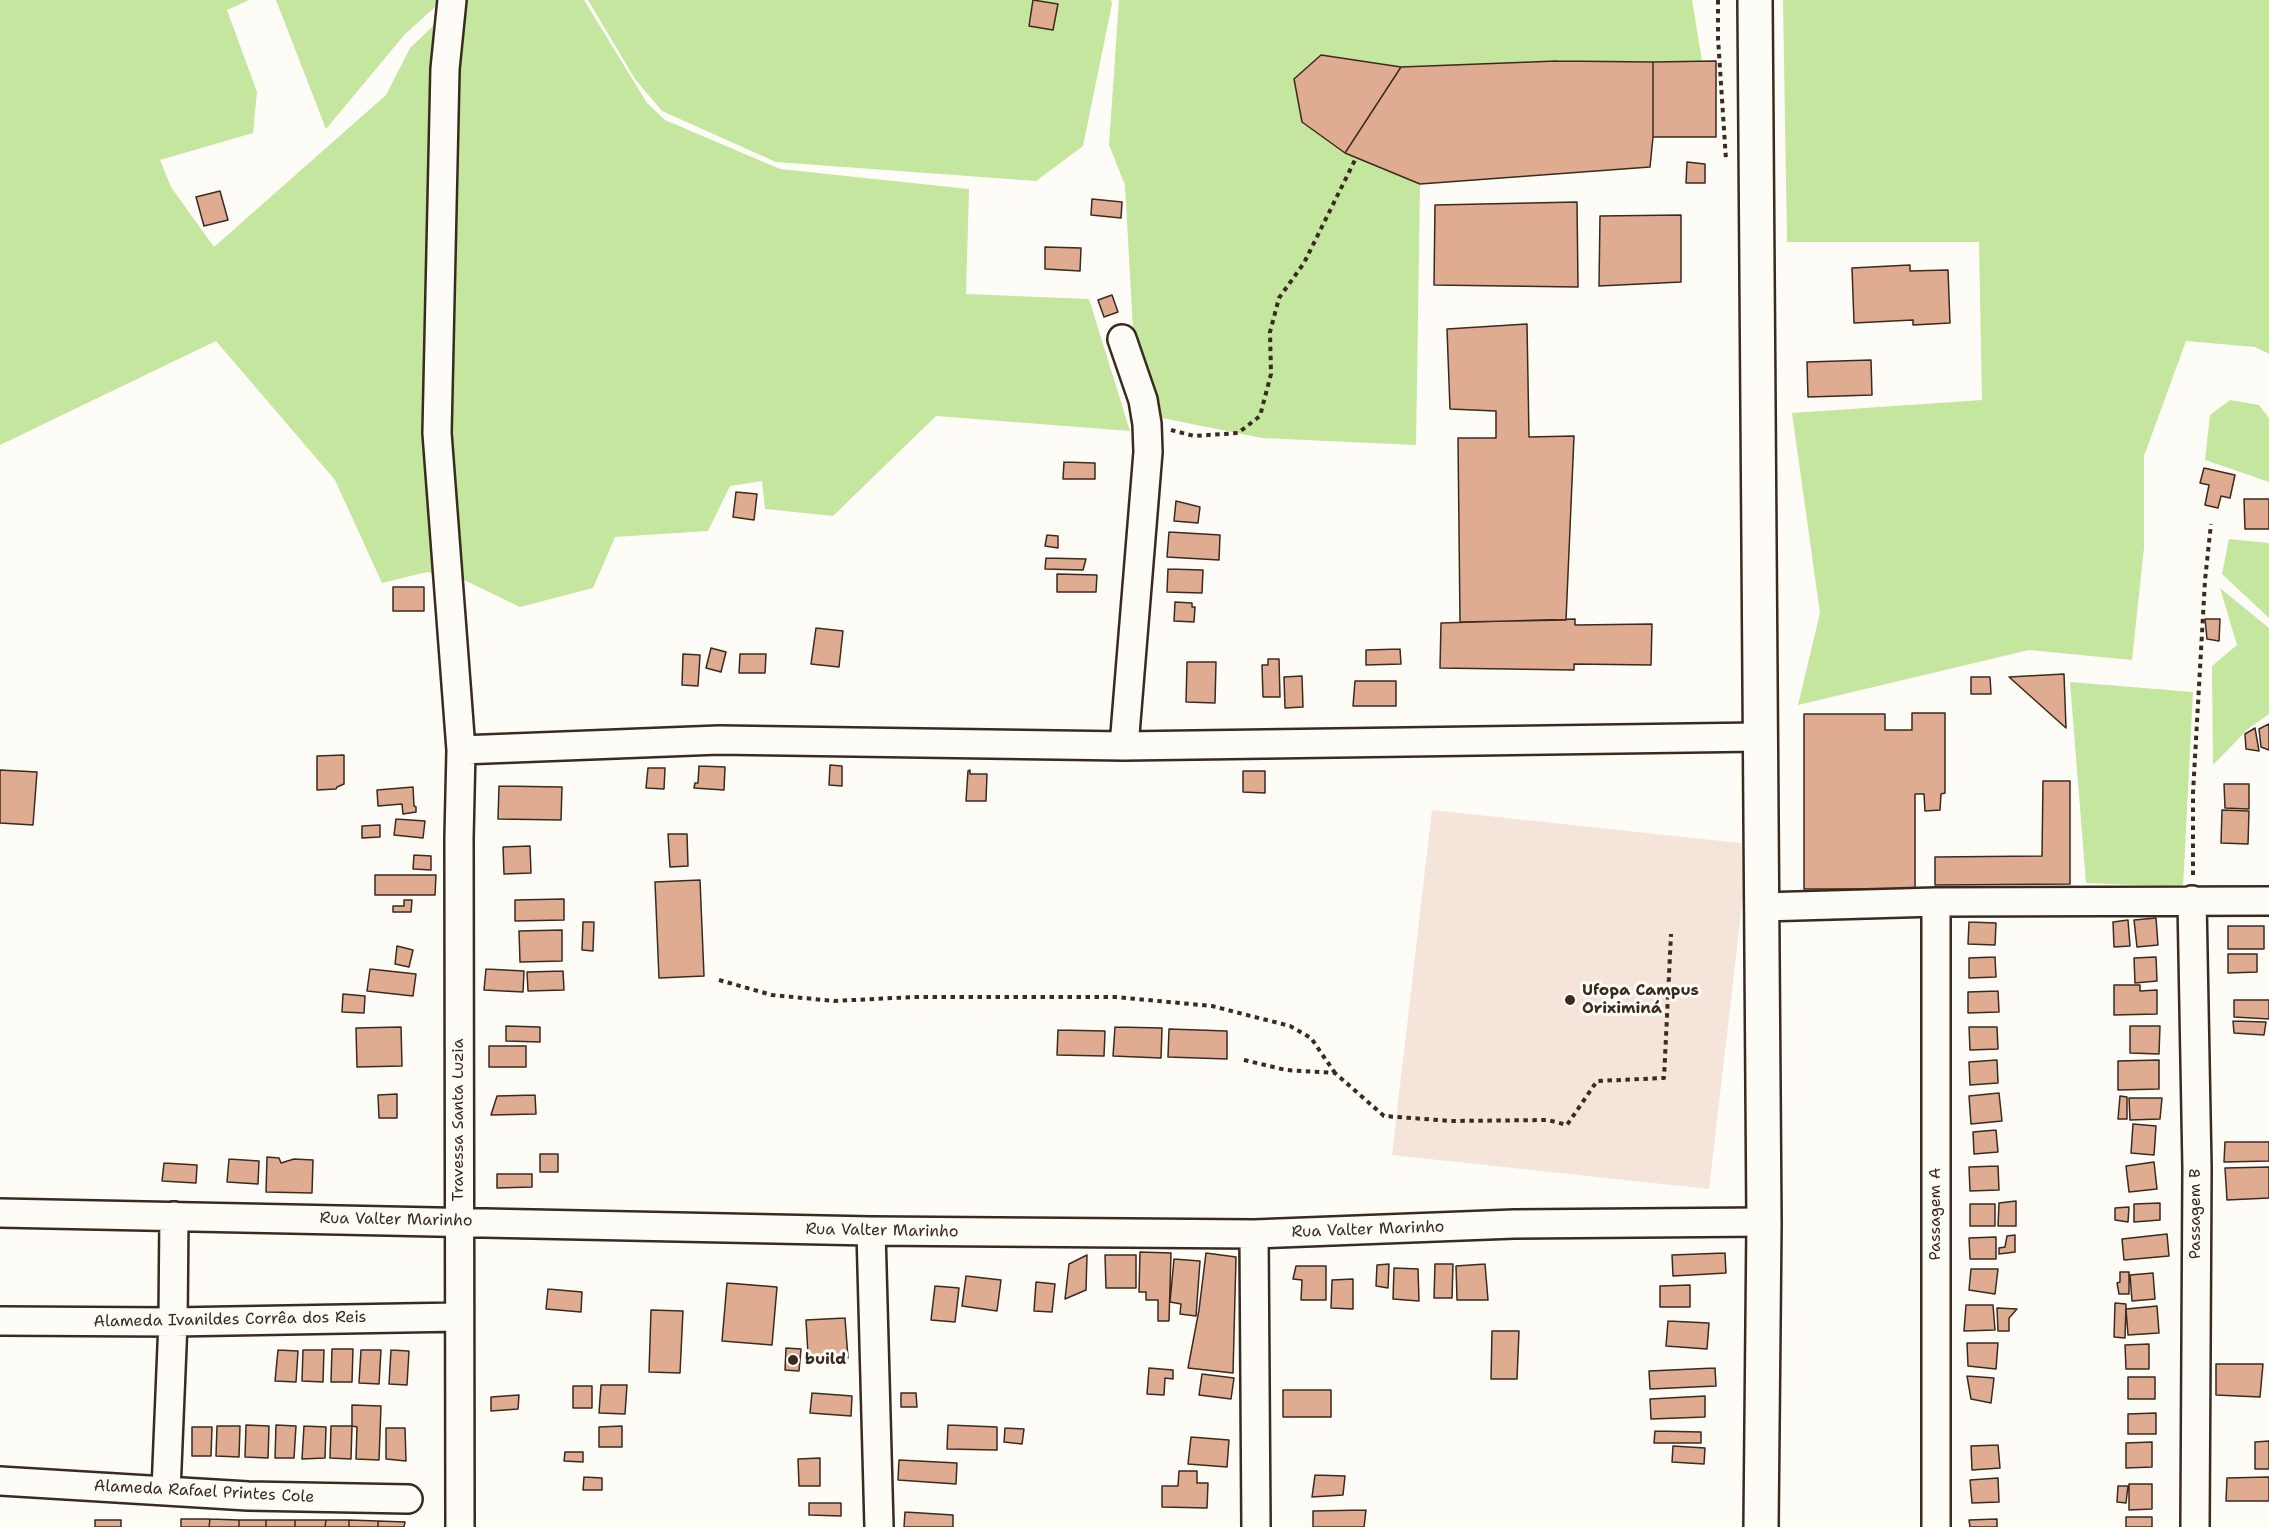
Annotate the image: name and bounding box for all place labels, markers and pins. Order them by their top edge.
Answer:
place label: Ufopa Campus Oriximiná [1582,981,1699,1019]
marker: Ufopa Campus Oriximiná [1563,993,1577,1007]
place label: build [805,1350,846,1370]
marker: build [786,1353,800,1367]

